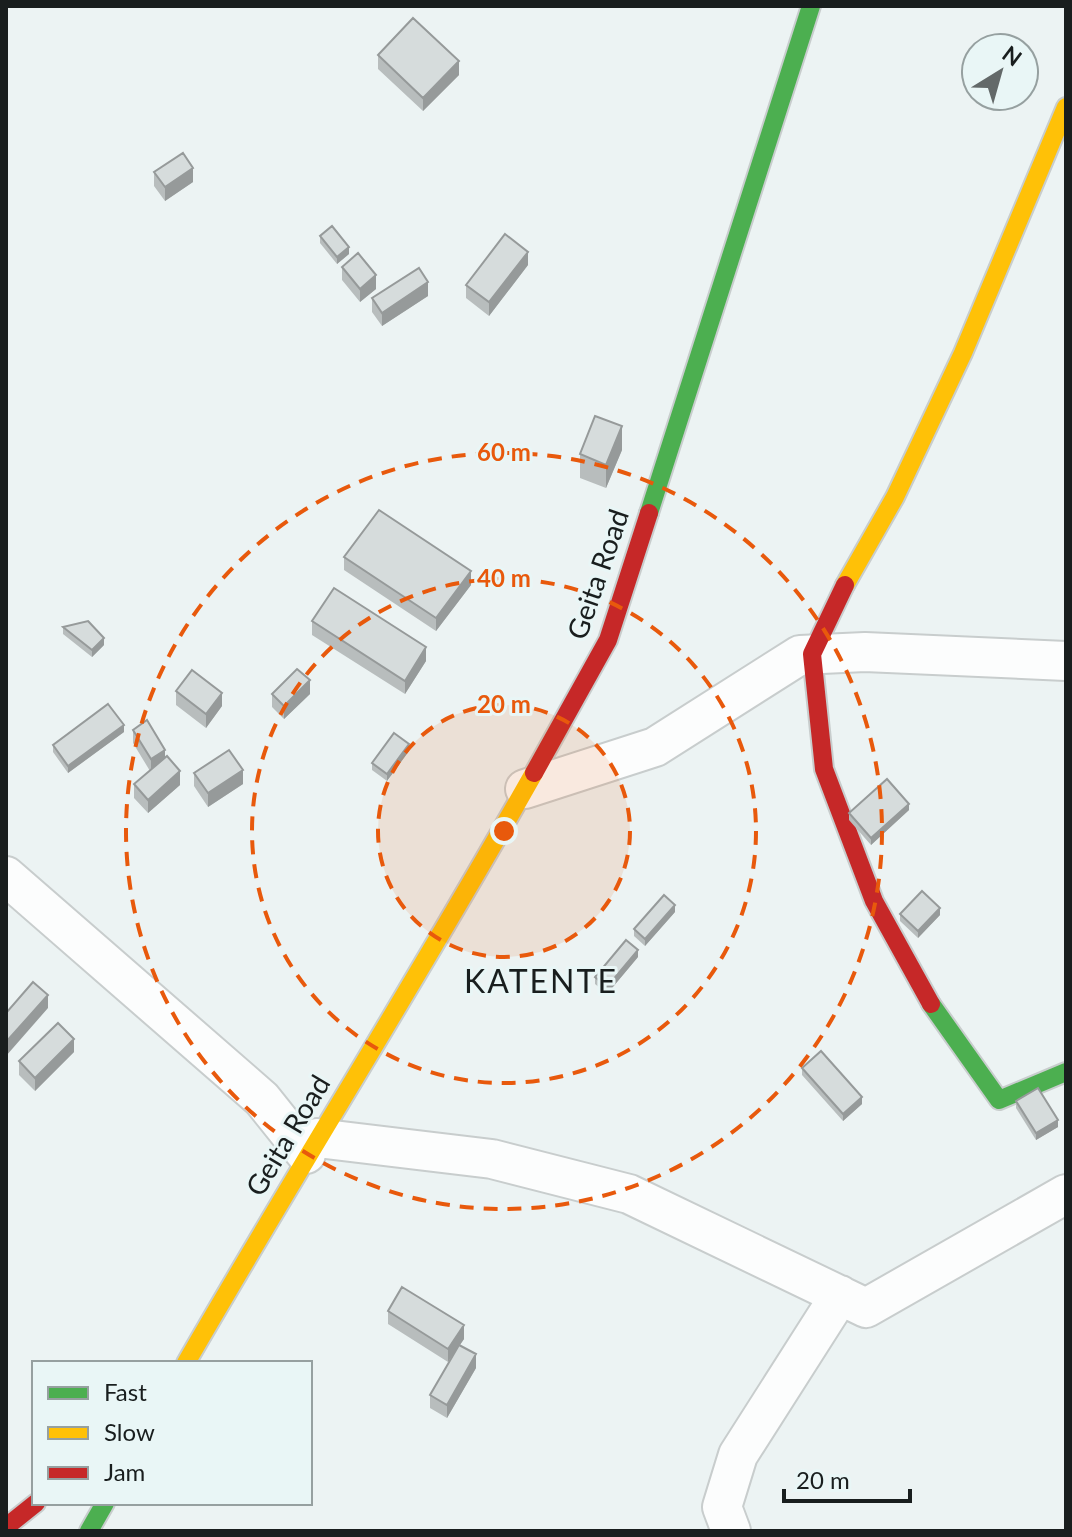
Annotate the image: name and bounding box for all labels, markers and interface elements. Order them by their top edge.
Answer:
north arrow [960,32,1040,112]
text: N [997,40,1027,72]
text: 60 m [477,437,531,466]
street label: Geita Road [559,505,635,643]
text: 40 m [477,563,531,592]
text: 20 m [477,689,531,718]
centre of rings [490,817,518,845]
district label: KATENTE [464,961,618,1000]
street label: Geita Road [238,1068,336,1202]
legend [32,1361,312,1505]
text: Fast [104,1377,147,1406]
text: Slow [104,1417,155,1446]
scale bar [784,1453,910,1503]
text: Jam [104,1457,145,1486]
text: 20 m [796,1465,850,1494]

